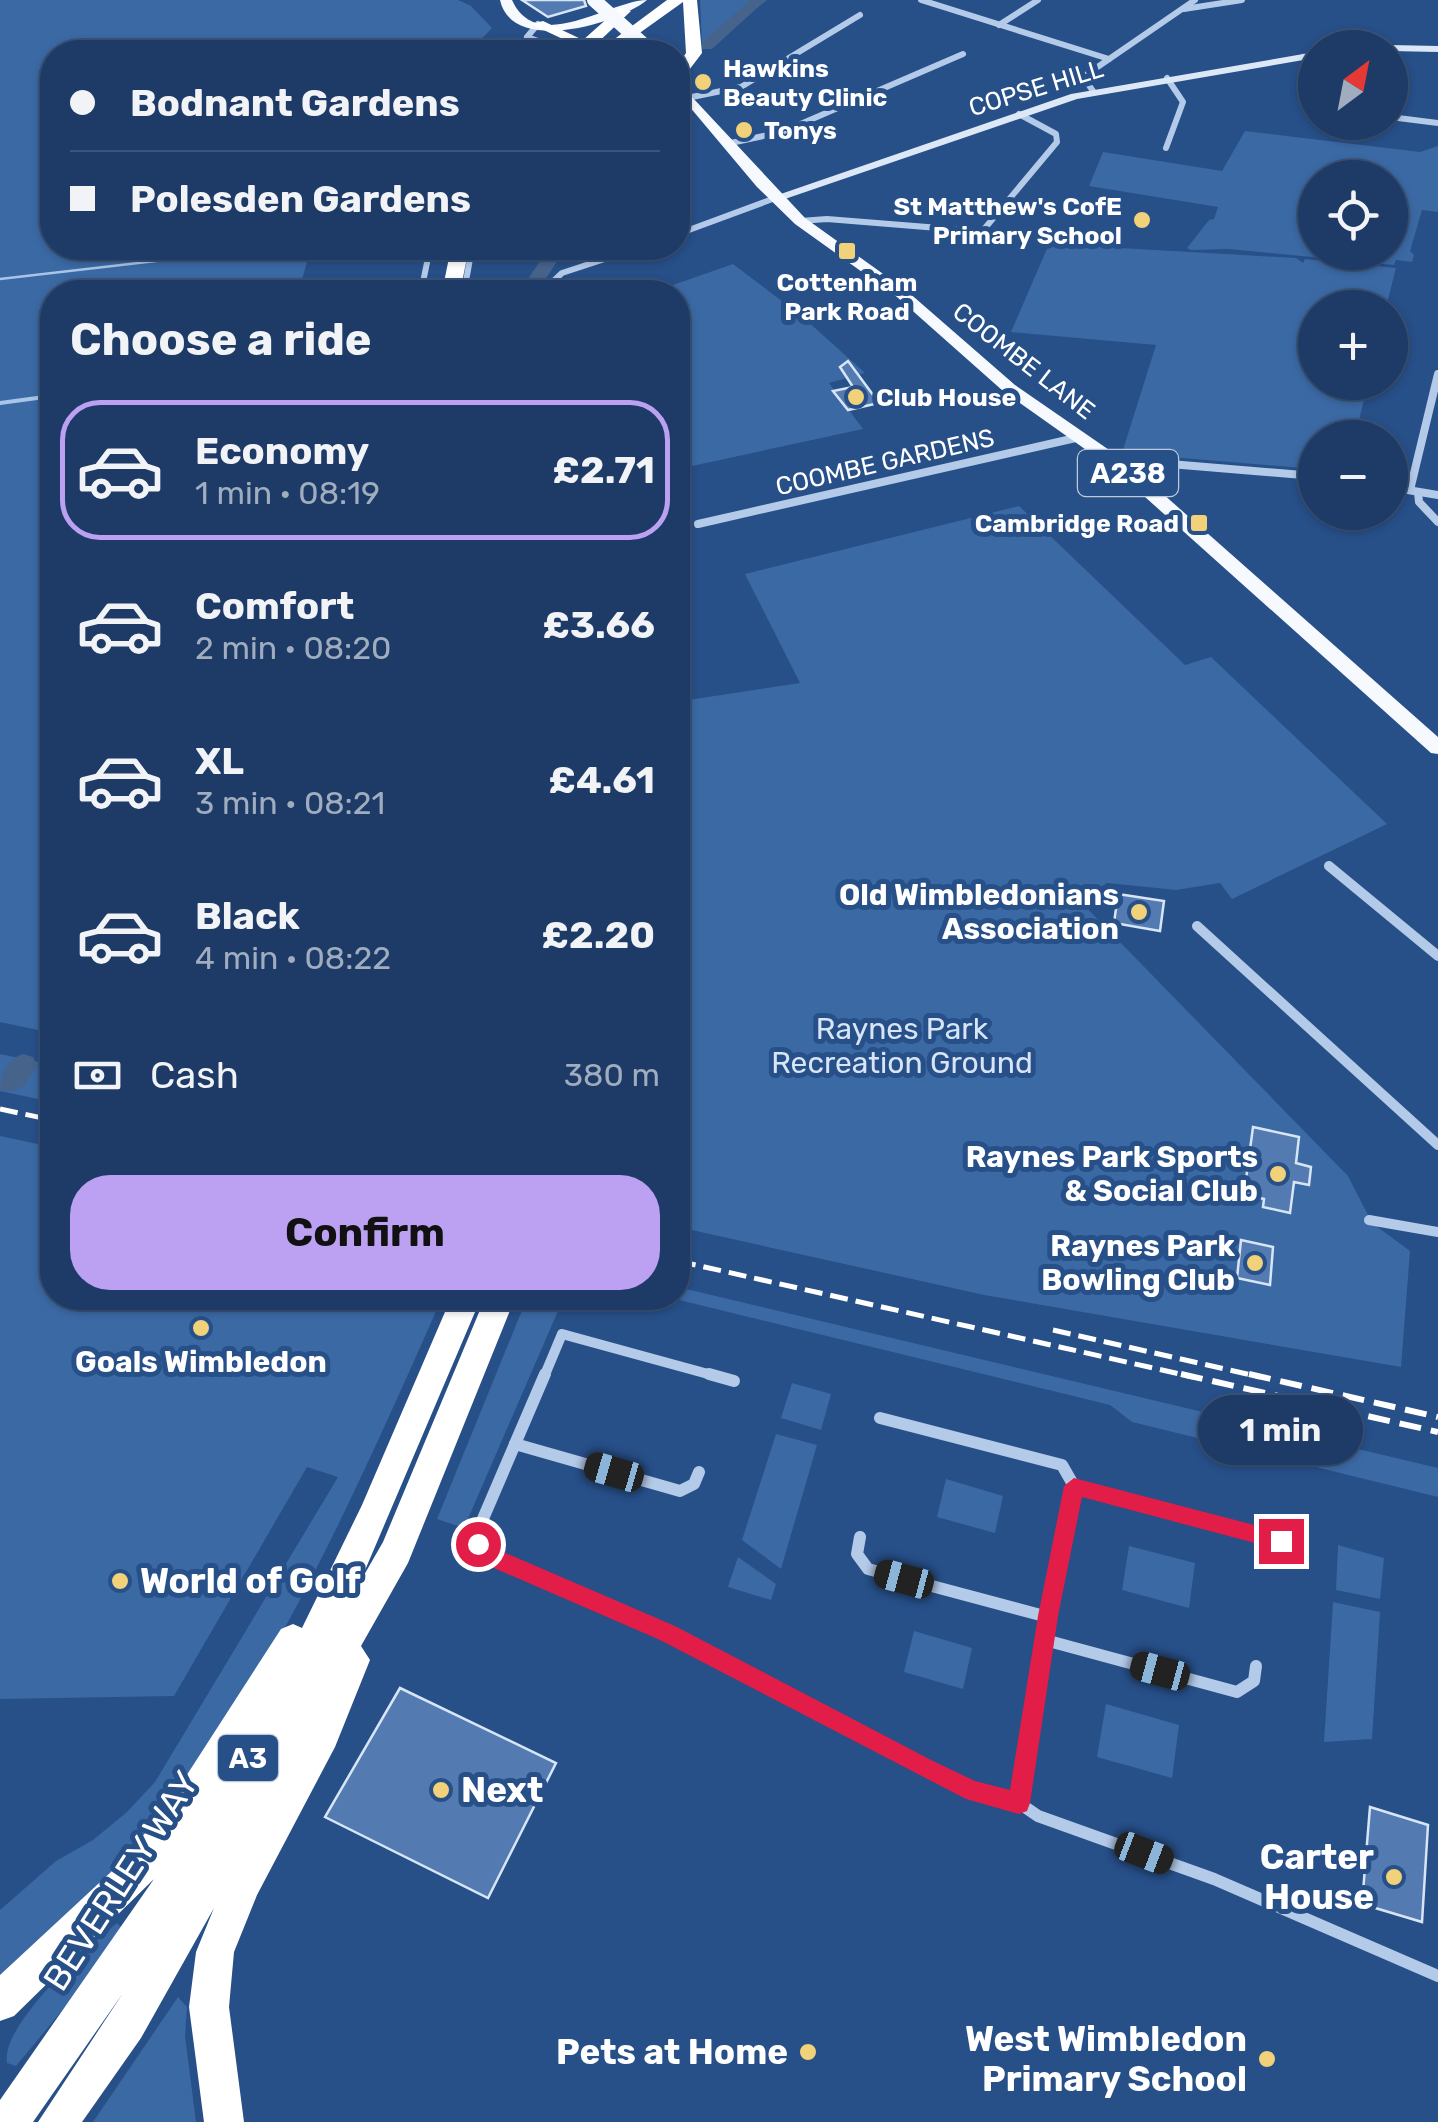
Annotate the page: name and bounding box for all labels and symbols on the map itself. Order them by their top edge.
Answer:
north arrow [1298,30,1408,140]
place label: Hawkins Beauty Clinic [723,54,887,112]
street label: COPSE HILL [965,54,1107,122]
marker: Hawkins Beauty Clinic [692,71,714,93]
place label: Tonys [764,116,837,145]
marker: Tonys [733,119,755,141]
place label: St Matthew's CofE Primary School [894,192,1122,250]
marker: St Matthew's CofE Primary School [1131,209,1153,231]
marker: Cottenham Park Road [836,240,858,262]
place label: Cottenham Park Road [777,268,917,326]
street label: COOMBE LANE [947,297,1101,425]
place label: Club House [876,383,1016,412]
marker: Club House [845,386,867,408]
street label: COOMBE GARDENS [773,423,997,501]
road number: A238 [1078,450,1178,496]
place label: Cambridge Road [975,509,1179,538]
marker: Cambridge Road [1188,512,1210,534]
place label: Old Wimbledonians Association [839,877,1119,947]
marker: Old Wimbledonians Association [1128,901,1150,923]
park label: Raynes Park Recreation Ground [771,1011,1033,1081]
place label: Raynes Park Sports & Social Club [966,1139,1258,1209]
marker: Raynes Park Sports & Social Club [1267,1163,1289,1185]
place label: Raynes Park Bowling Club [1041,1228,1235,1298]
marker: Raynes Park Bowling Club [1244,1252,1266,1274]
marker: Goals Wimbledon [190,1317,212,1339]
place label: Goals Wimbledon [75,1344,327,1380]
callout: 1 min [1198,1396,1364,1466]
car [581,1449,647,1495]
route end [1259,1519,1304,1564]
route start [456,1522,501,1567]
car [871,1557,937,1601]
place label: World of Golf [140,1560,361,1602]
marker: World of Golf [109,1570,131,1592]
car [1127,1649,1193,1693]
road number: A3 [218,1735,278,1781]
street label: BEVERLEY WAY [35,1764,207,1998]
place label: Next [461,1769,543,1811]
marker: Next [430,1779,452,1801]
car [1111,1828,1177,1878]
place label: Carter House [1260,1836,1374,1918]
marker: Carter House [1383,1866,1405,1888]
place label: West Wimbledon Primary School [965,2018,1247,2100]
place label: Pets at Home [556,2031,788,2073]
marker: Pets at Home [797,2041,819,2063]
marker: West Wimbledon Primary School [1256,2048,1278,2070]

